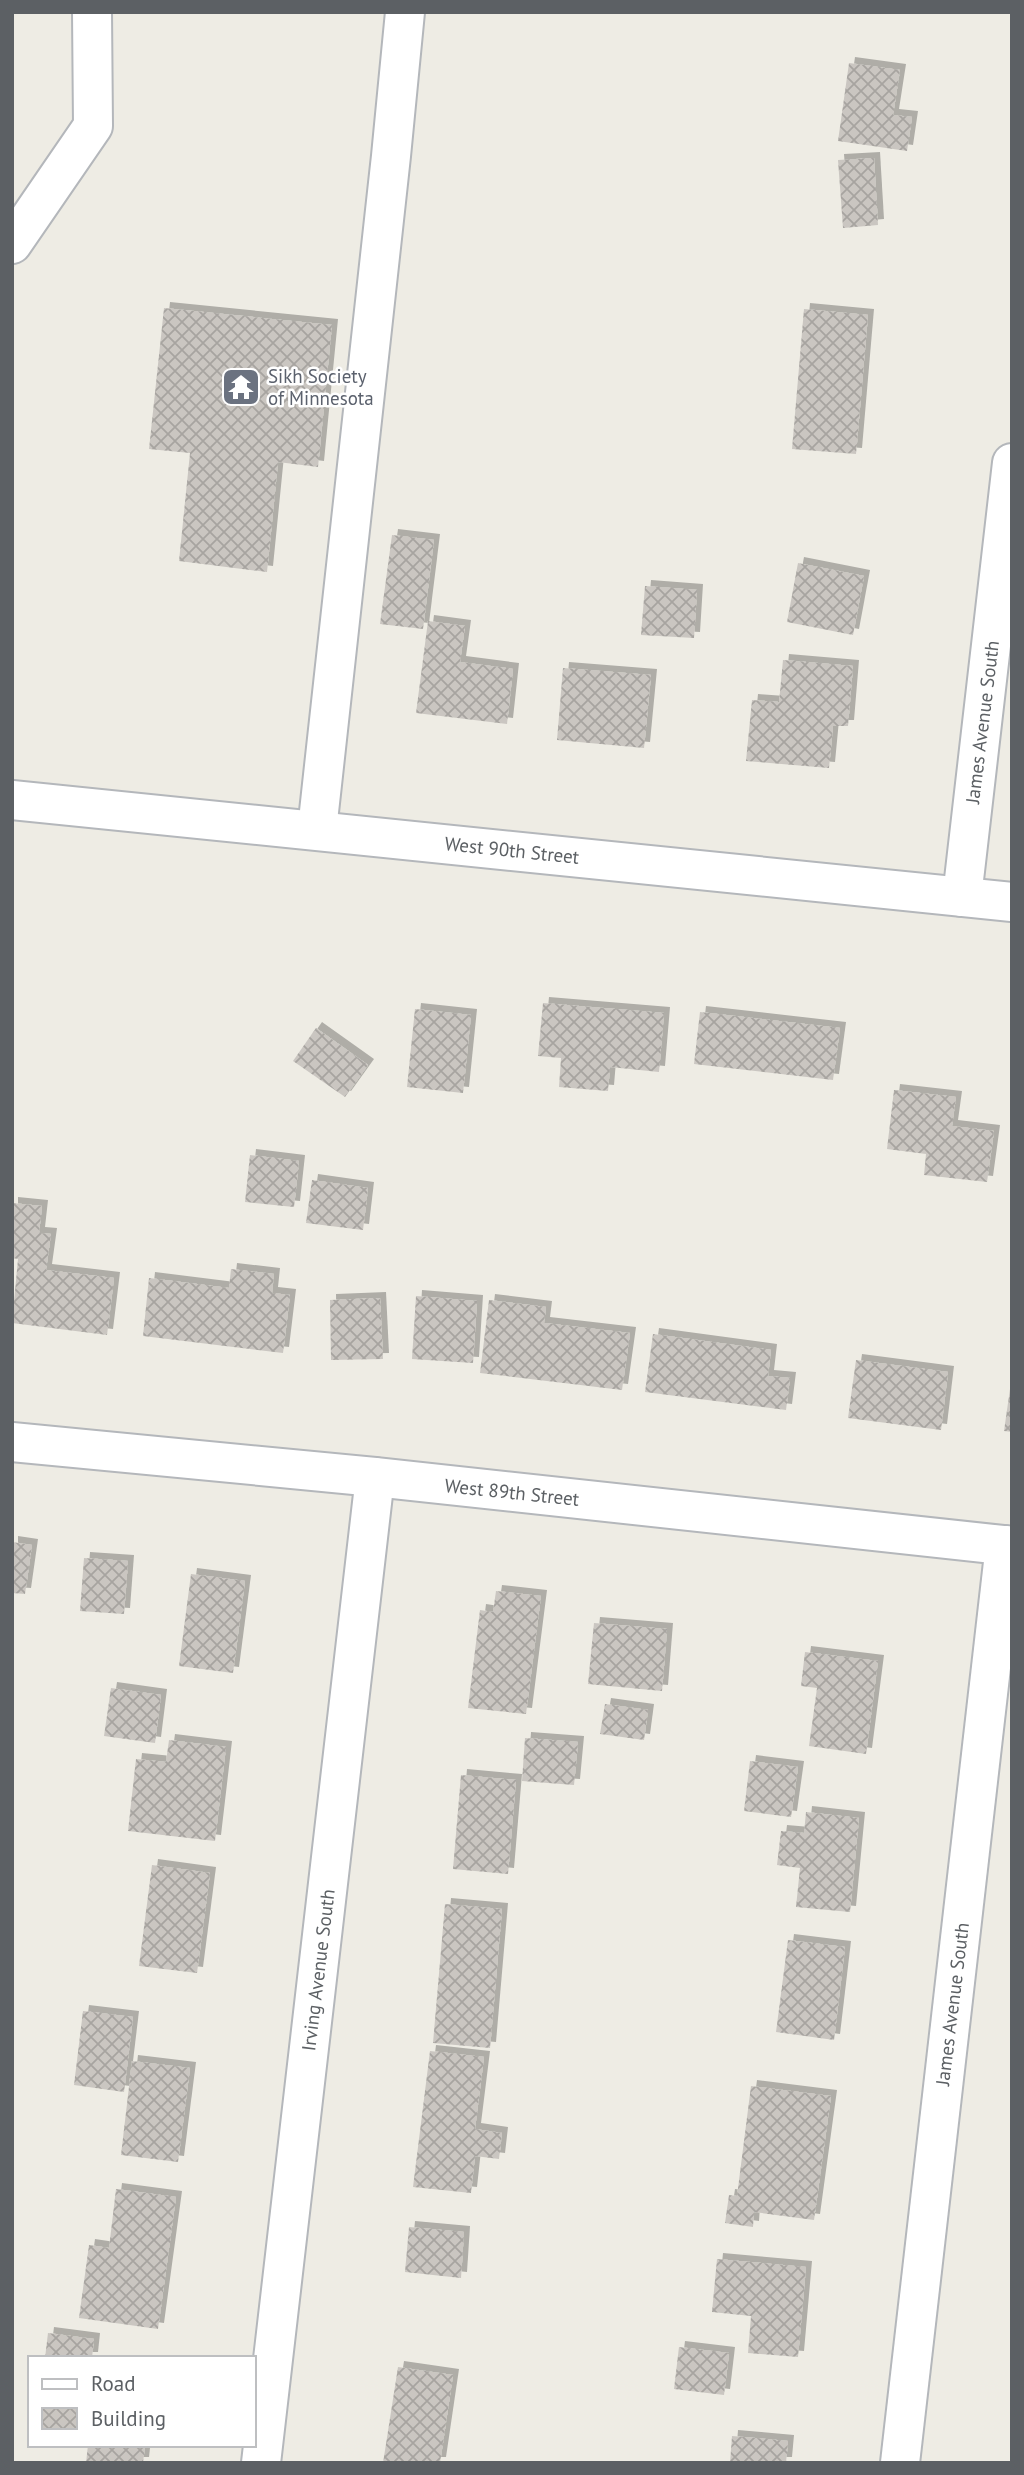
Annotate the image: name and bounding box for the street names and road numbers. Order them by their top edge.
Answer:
street label: James Avenue South [960,639,1004,806]
street label: West 90th Street [443,831,581,869]
street label: West 89th Street [443,1473,581,1511]
street label: Irving Avenue South [296,1888,340,2052]
street label: James Avenue South [930,1921,974,2088]

